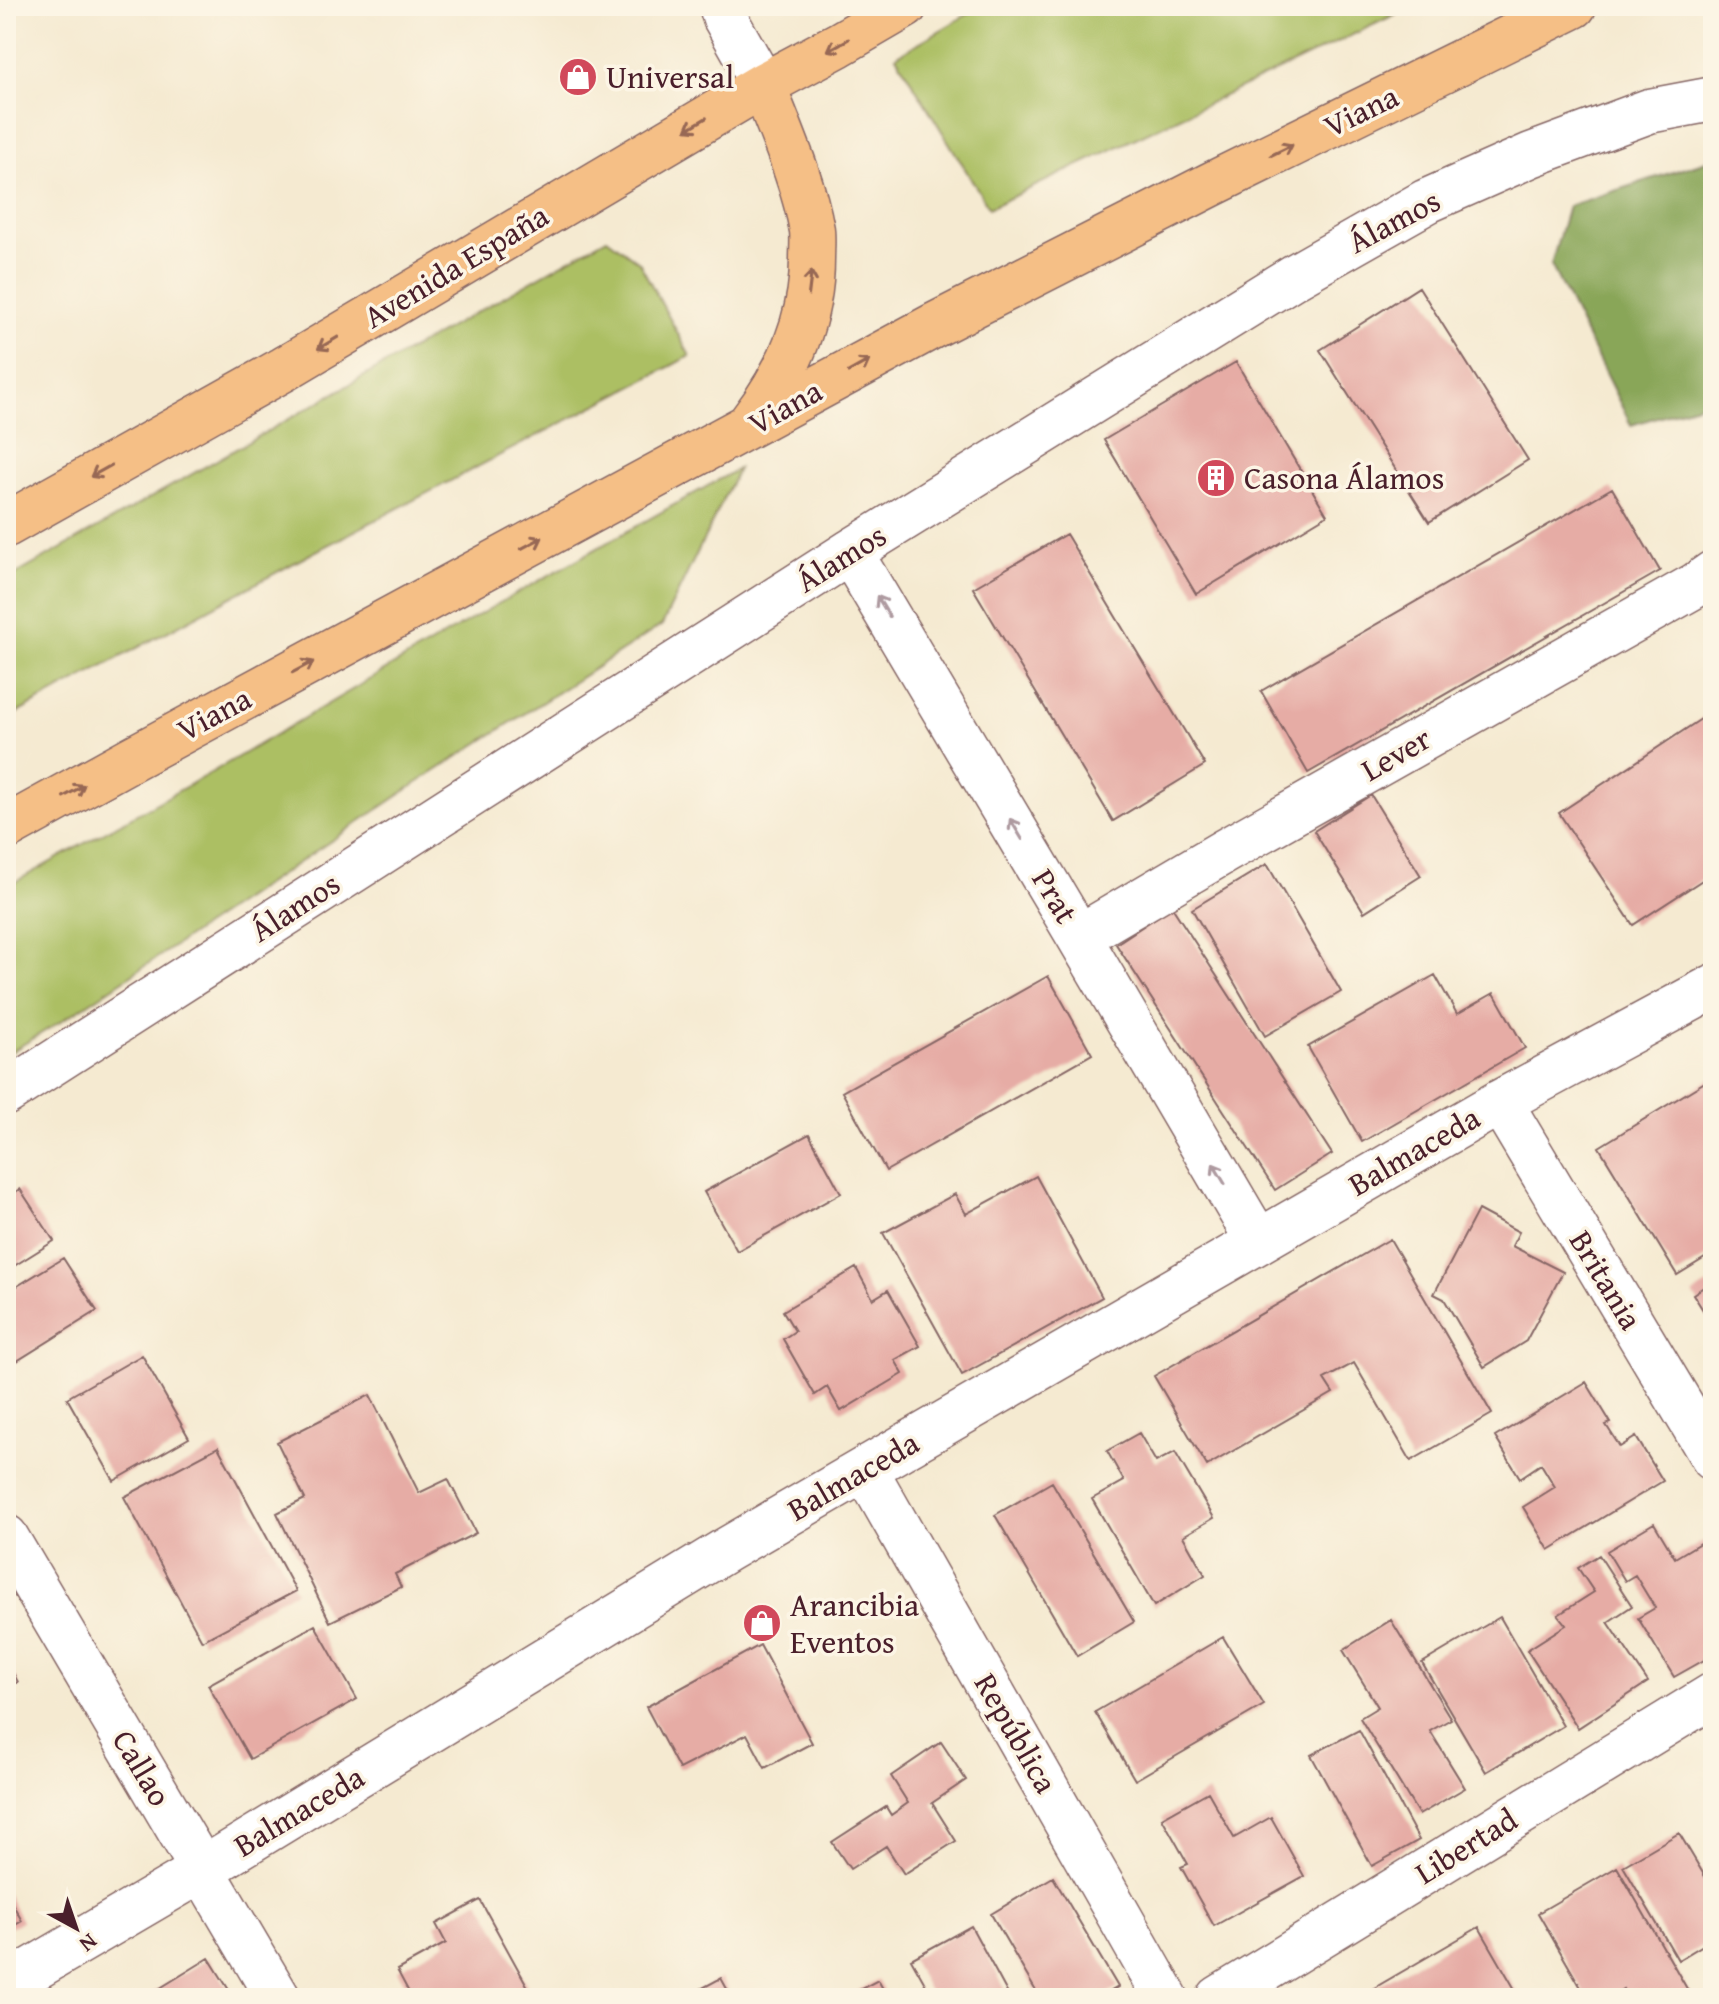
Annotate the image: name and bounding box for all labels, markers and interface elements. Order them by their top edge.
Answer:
one-way arrow [826,38,850,53]
place label: Universal [606,53,734,100]
shop icon: Universal [557,56,599,98]
street label: Viana [1315,72,1406,149]
one-way arrow [685,117,708,133]
one-way arrow [1270,142,1294,157]
street label: Álamos [1339,177,1448,264]
street label: Avenida España [354,192,557,339]
one-way arrow [803,270,818,296]
one-way arrow [317,335,340,351]
one-way arrow [847,358,870,374]
street label: Viana [739,367,830,446]
place label: Casona Álamos [1244,454,1444,501]
building icon: Casona Álamos [1195,457,1237,499]
one-way arrow [90,464,114,479]
street label: Álamos [786,511,895,604]
one-way arrow [519,535,543,551]
one-way arrow [874,595,890,618]
one-way arrow [290,658,314,674]
street label: Viana [168,674,259,753]
street label: Lever [1352,715,1440,792]
one-way arrow [62,782,85,798]
one-way arrow [1007,818,1023,841]
street label: Prat [1021,859,1090,932]
street label: Álamos [241,860,349,953]
street label: Balmaceda [1339,1094,1488,1207]
one-way arrow [1211,1162,1226,1186]
street label: Britania [1558,1221,1655,1338]
street label: Balmaceda [778,1419,927,1532]
place label: Arancibia Eventos [790,1581,919,1665]
shop icon: Arancibia Eventos [741,1602,783,1644]
street label: República [963,1664,1070,1802]
street label: Callao [101,1721,184,1815]
street label: Balmaceda [225,1753,373,1868]
street label: Libertad [1405,1796,1526,1895]
north arrow [36,1888,116,1968]
text: N [73,1926,105,1960]

